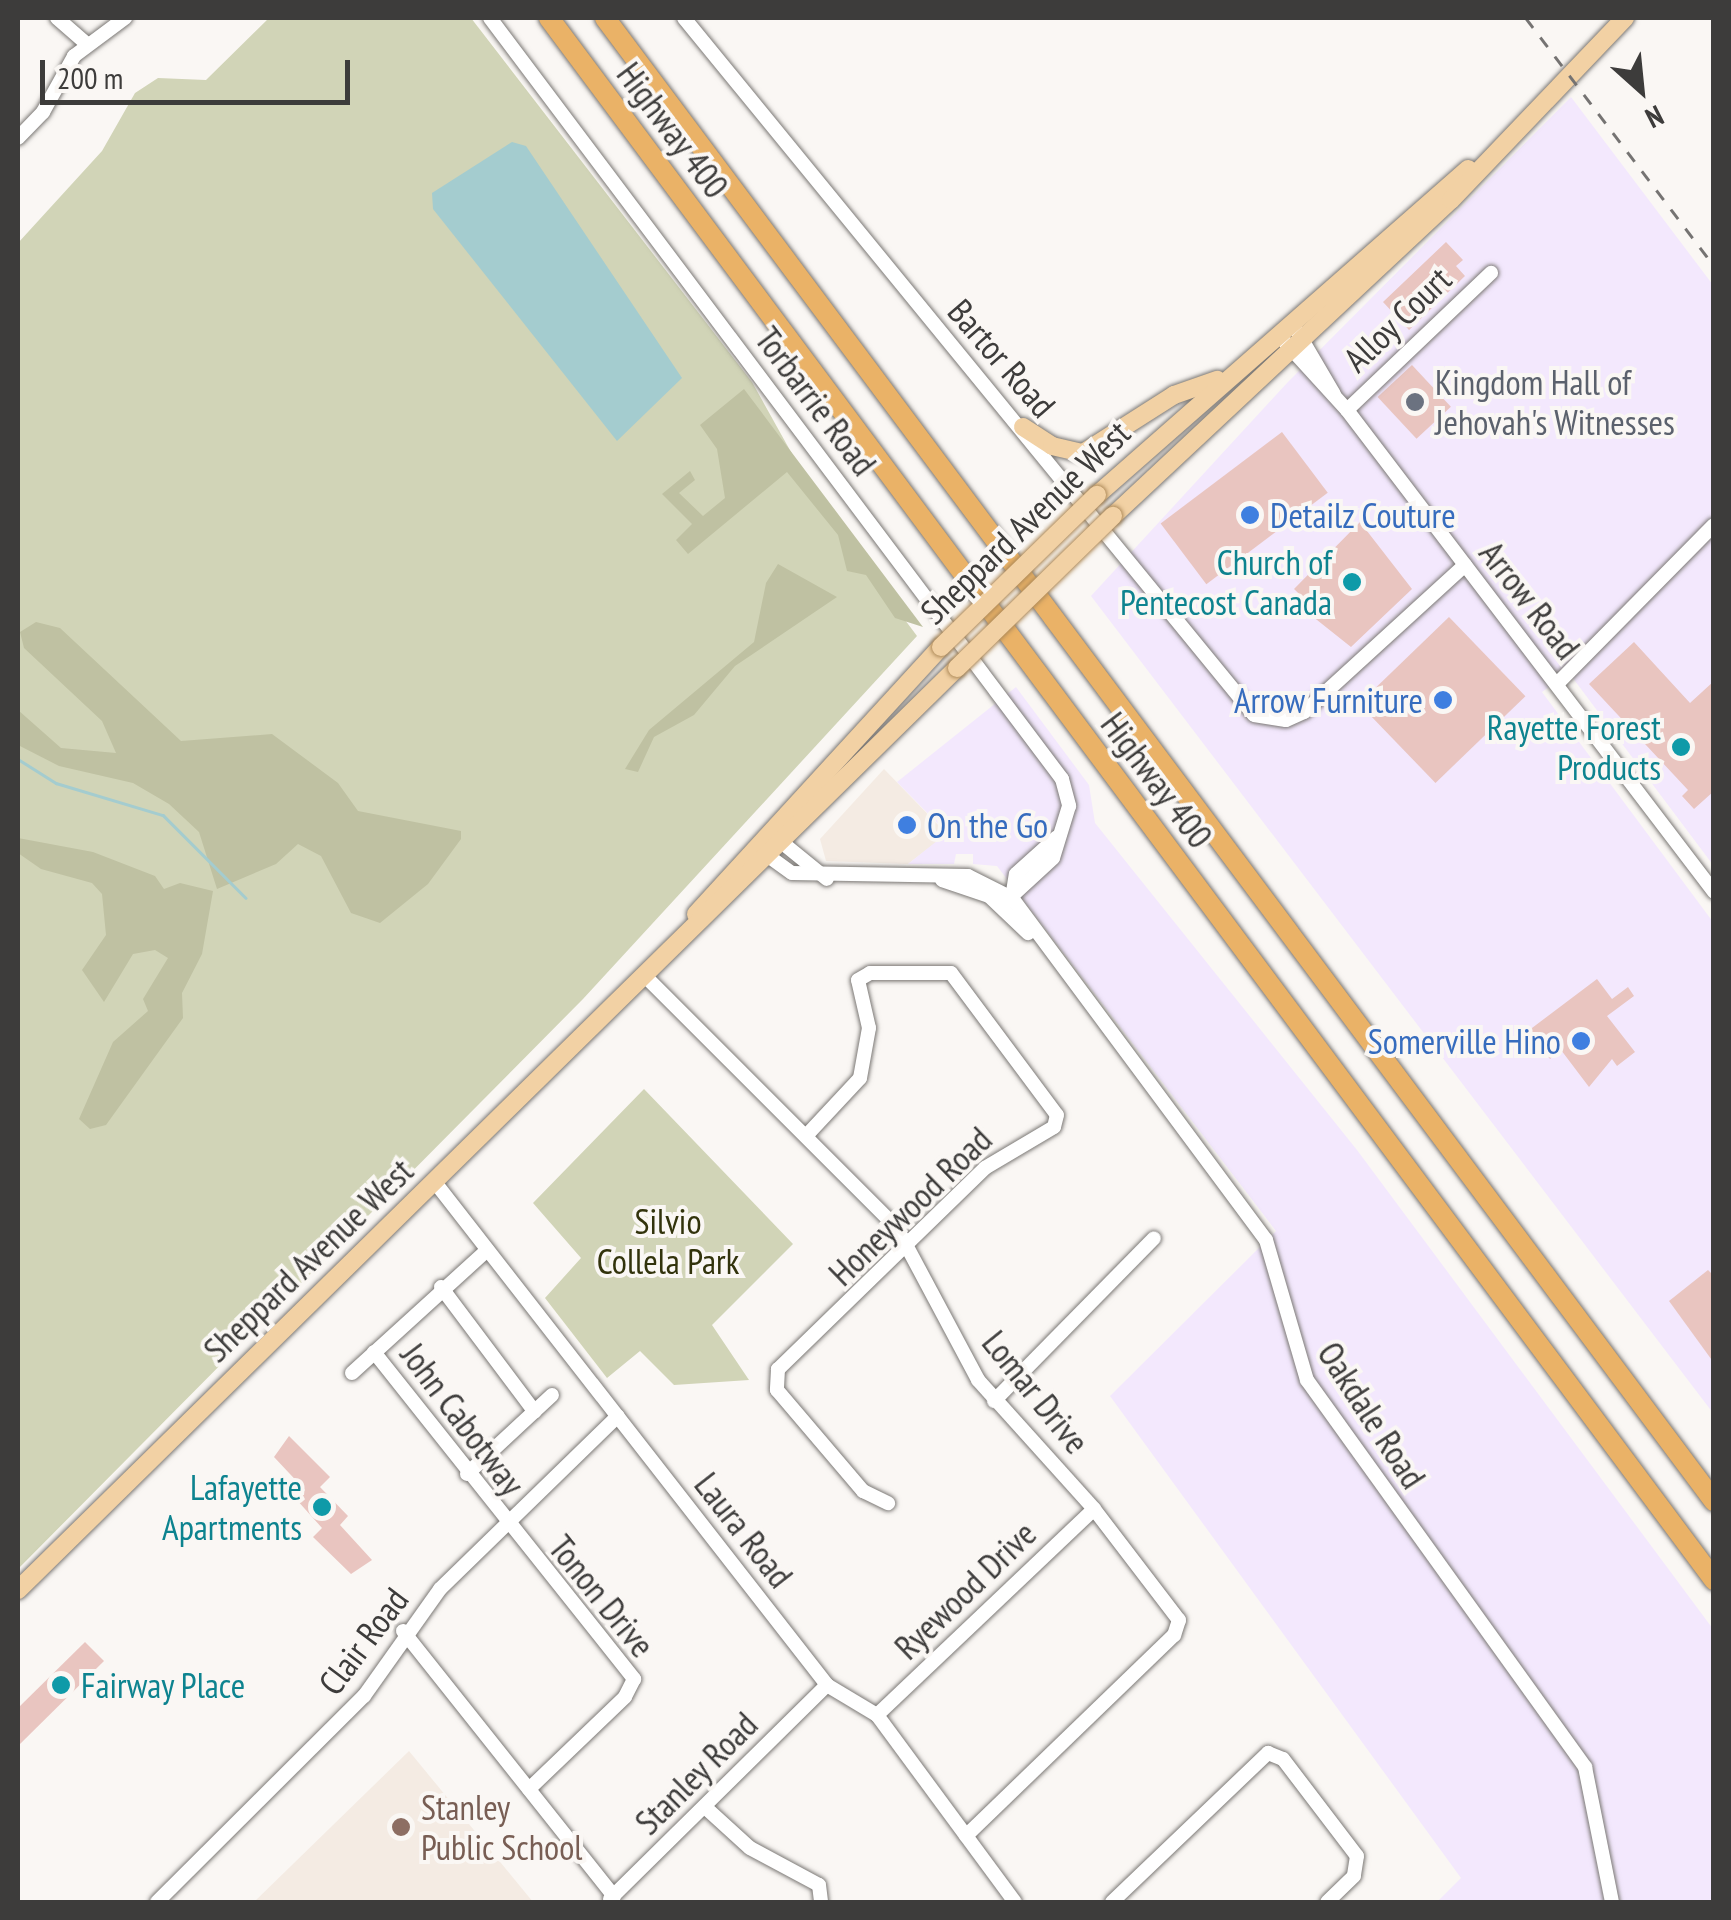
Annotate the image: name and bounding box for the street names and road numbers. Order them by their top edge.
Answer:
street label: Highway 400 [608,54,738,206]
street label: Alloy Court [1334,257,1460,381]
street label: Bartor Road [940,291,1064,425]
street label: Torbarrie Road [747,319,885,483]
street label: Sheppard Avenue West [911,411,1139,633]
street label: Arrow Road [1471,533,1589,667]
street label: Highway 400 [1092,704,1222,856]
street label: Honeywood Road [820,1118,1000,1294]
street label: Sheppard Avenue West [194,1149,422,1371]
street label: Lomar Drive [974,1322,1098,1462]
street label: Oakdale Road [1309,1334,1435,1496]
street label: John Cabotway [392,1335,534,1503]
street label: Laura Road [686,1464,802,1596]
street label: Ryewood Drive [886,1512,1044,1668]
street label: Tonon Drive [540,1527,664,1665]
street label: Clair Road [309,1579,417,1703]
street label: Stanley Road [626,1703,766,1843]

